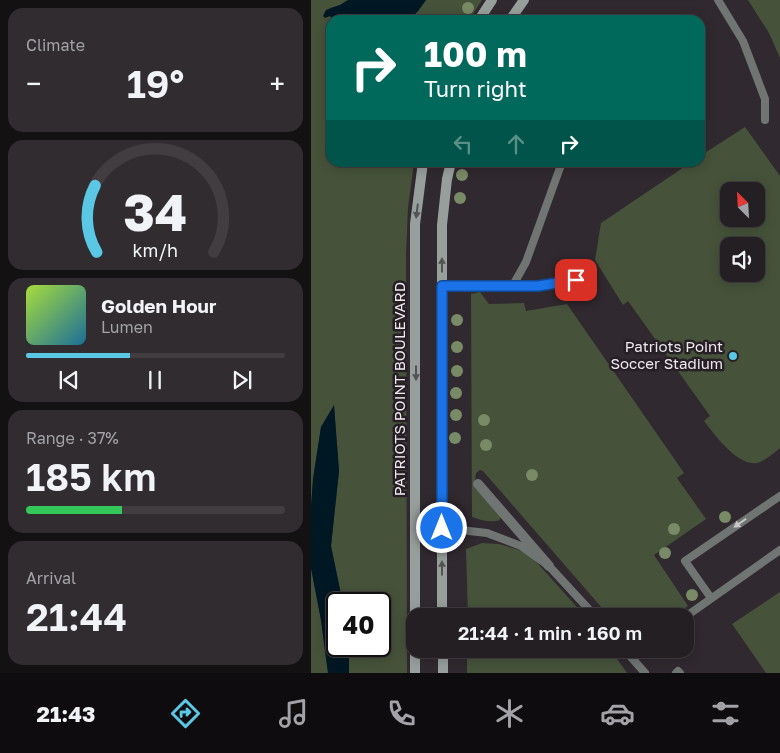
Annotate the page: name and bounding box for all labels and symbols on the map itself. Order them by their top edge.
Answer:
north arrow [720,182,765,228]
one-way arrow [413,203,421,219]
one-way arrow [438,257,446,273]
pin [555,259,597,301]
street label: PATRIOTS POINT BOULEVARD [390,282,408,496]
place label: Patriots Point Soccer Stadium [610,337,723,372]
marker: Patriots Point Soccer Stadium [727,350,739,362]
one-way arrow [412,365,420,381]
position arrow [415,501,467,553]
one-way arrow [733,518,746,528]
one-way arrow [438,559,446,575]
speed limit sign: 40 [326,592,391,657]

